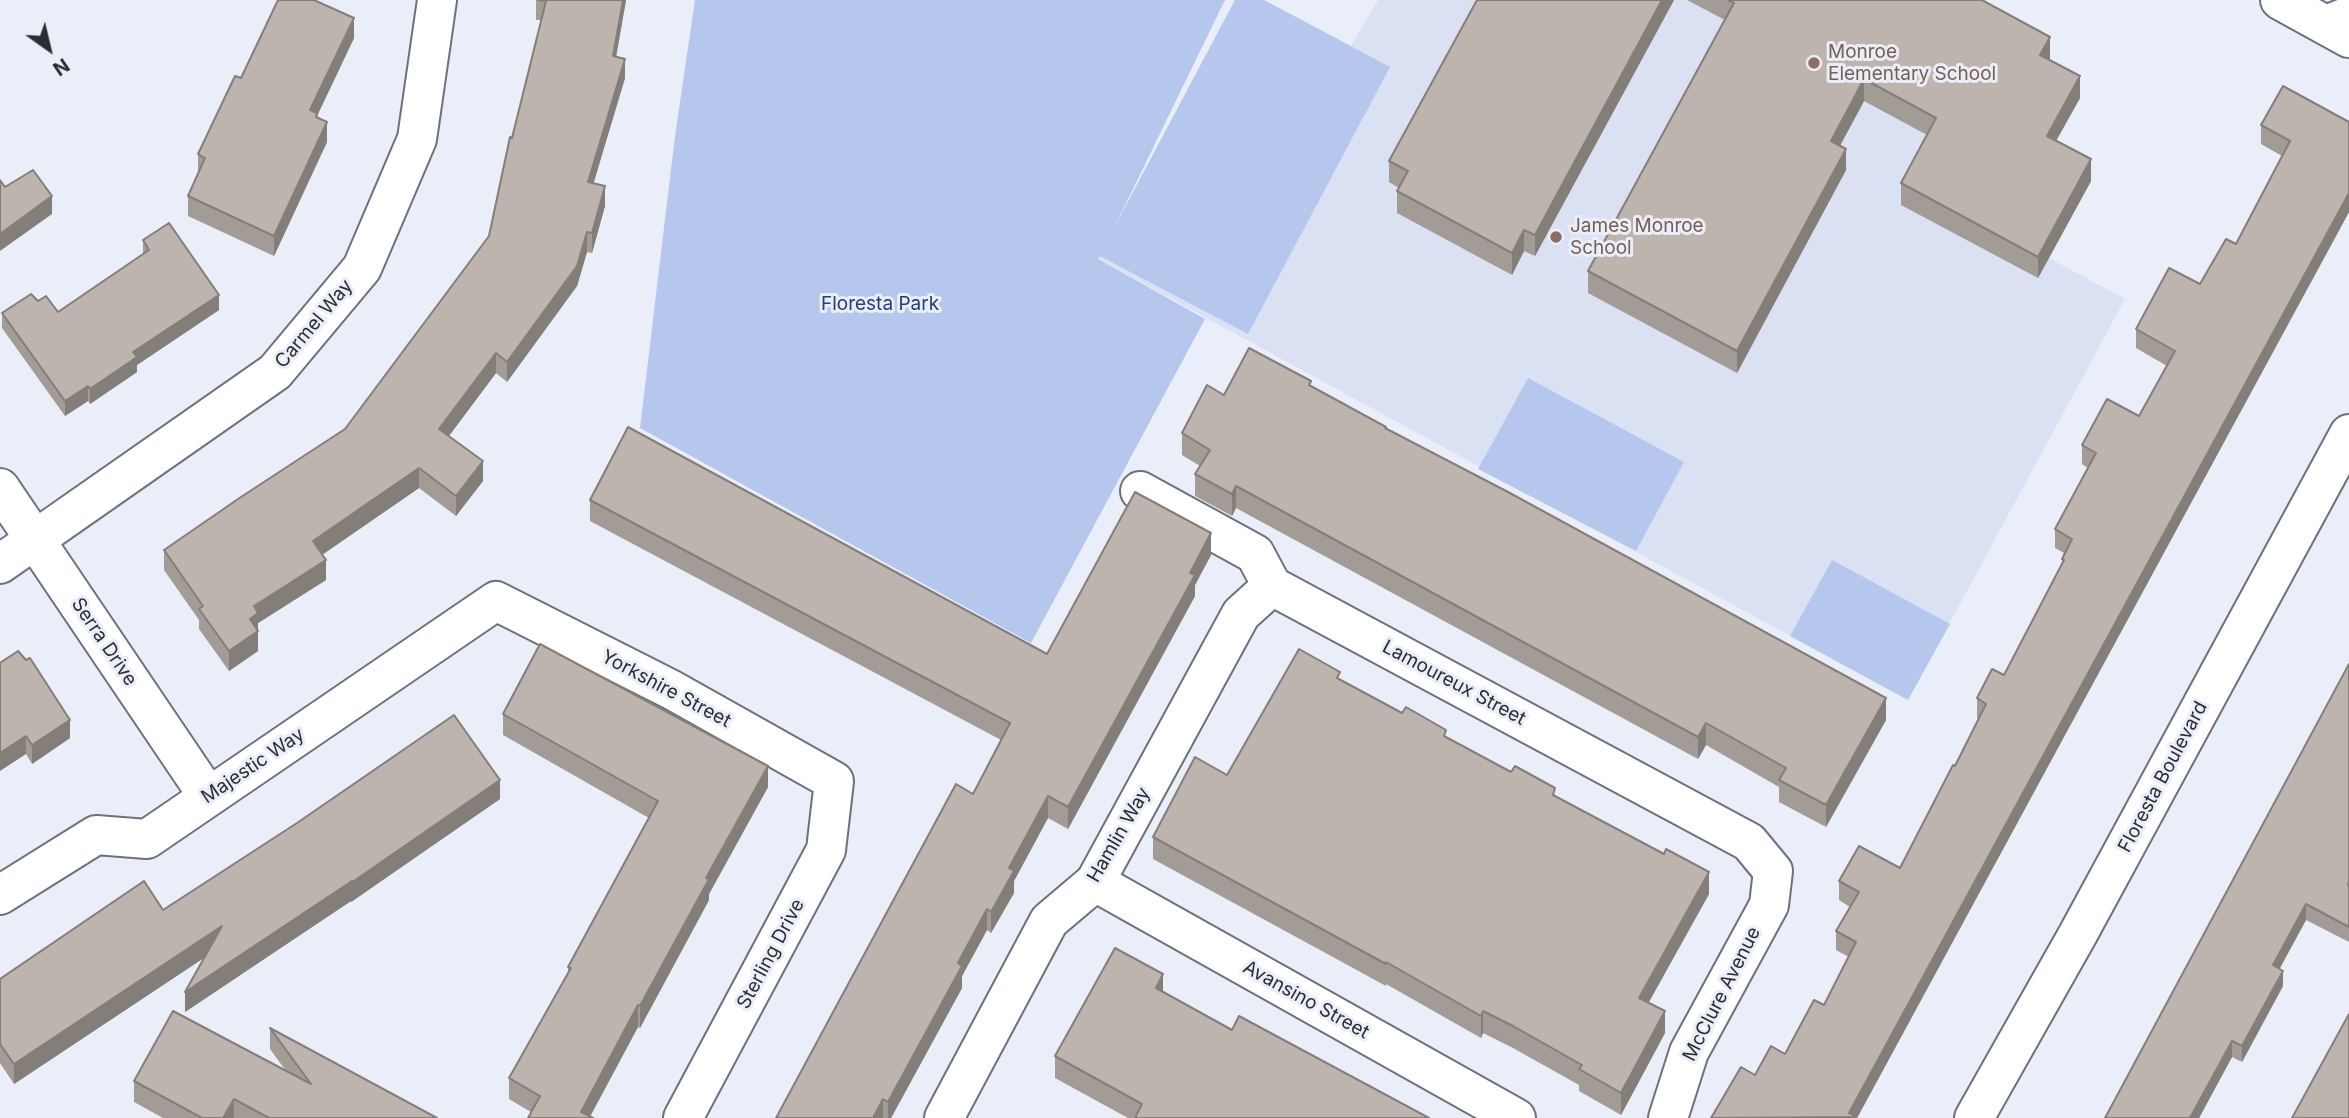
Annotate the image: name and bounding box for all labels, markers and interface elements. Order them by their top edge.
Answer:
north arrow [14,14,84,84]
place label: Monroe Elementary School [1828,41,1996,85]
text: N [49,53,73,80]
marker: Monroe Elementary School [1806,55,1822,71]
place label: James Monroe School [1570,215,1704,259]
marker: James Monroe School [1548,229,1564,245]
street label: Carmel Way [270,275,358,373]
park label: Floresta Park [821,293,939,315]
street label: Serra Drive [66,594,142,690]
street label: Lamoureux Street [1378,636,1530,730]
street label: Yorkshire Street [597,645,735,733]
street label: Floresta Boulevard [2114,698,2212,856]
street label: Majestic Way [197,723,309,809]
street label: Hamlin Way [1083,783,1155,887]
street label: Sterling Drive [732,895,810,1013]
street label: McClure Avenue [1678,923,1766,1065]
street label: Avansino Street [1239,956,1373,1044]

